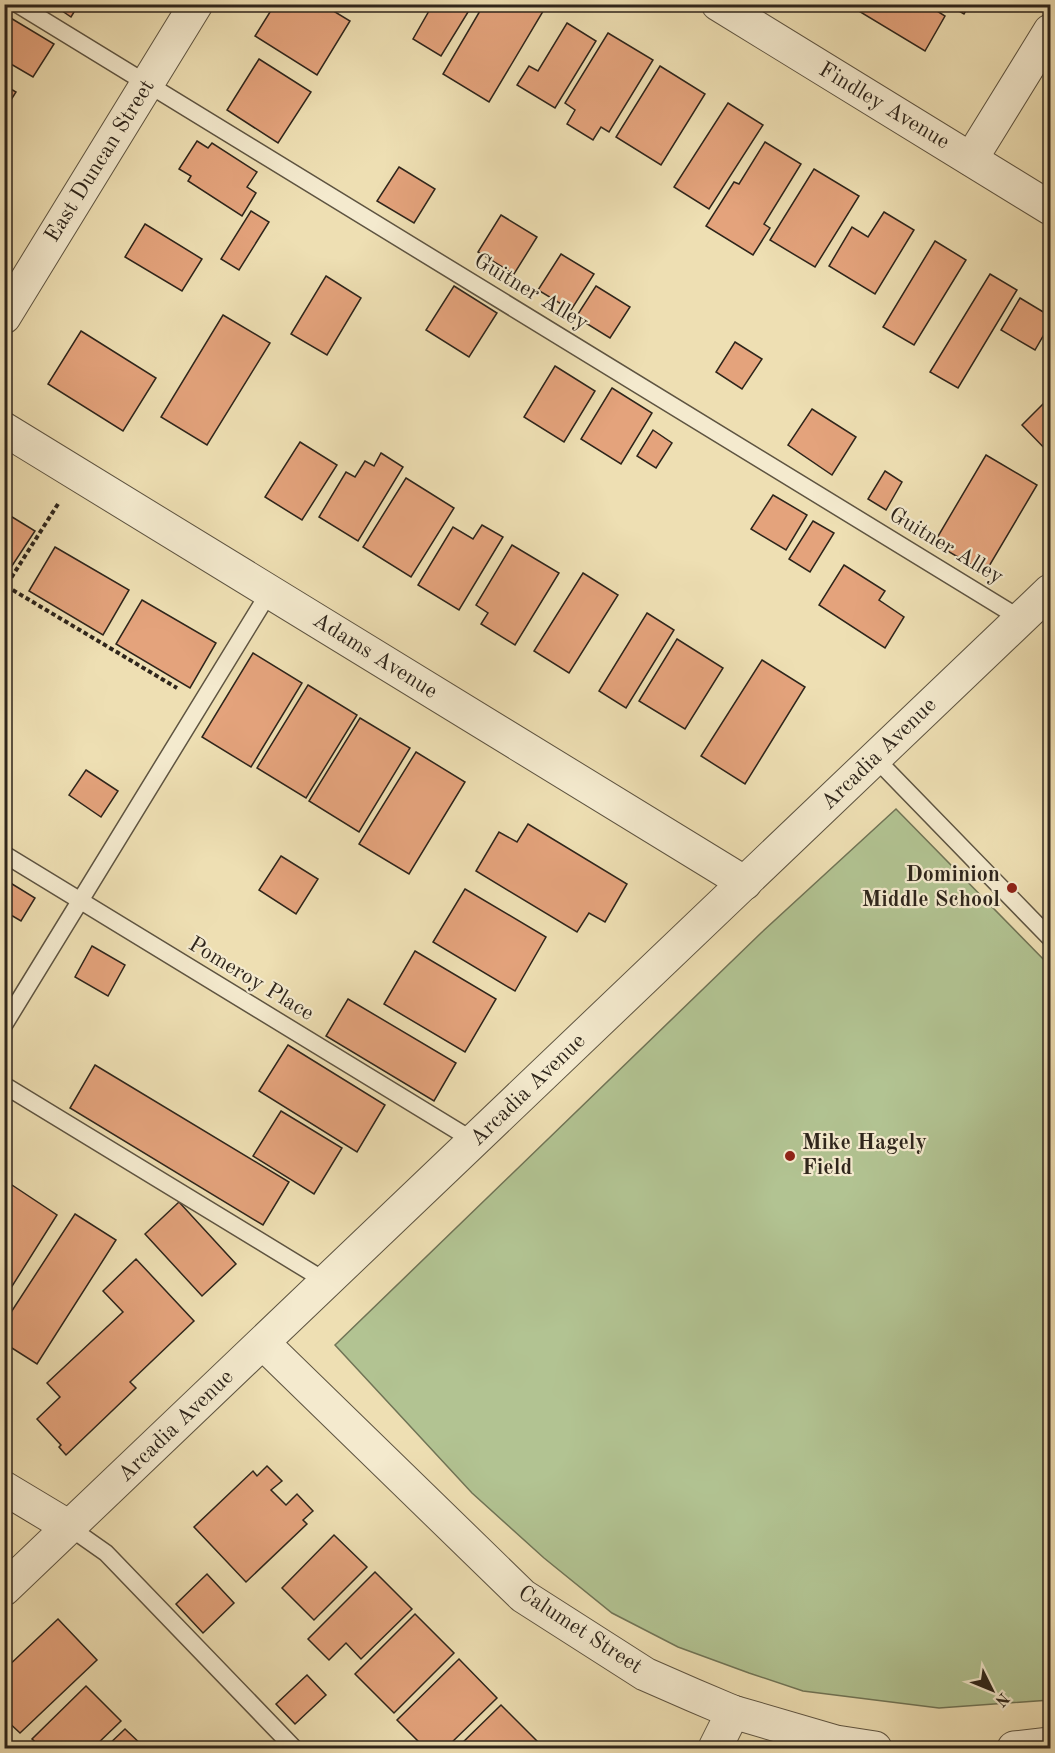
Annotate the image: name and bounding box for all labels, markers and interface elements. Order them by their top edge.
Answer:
street label: Findley Avenue [815,58,953,154]
street label: East Duncan Street [41,76,159,246]
street label: Guitner Alley [470,249,592,335]
street label: Guitner Alley [885,503,1007,589]
street label: Adams Avenue [309,609,441,703]
street label: Arcadia Avenue [817,694,941,814]
place label: Dominion Middle School [862,864,1000,911]
marker: Dominion Middle School [1005,881,1019,895]
street label: Pomeroy Place [185,933,317,1025]
street label: Arcadia Avenue [466,1030,590,1150]
place label: Mike Hagely Field [802,1132,927,1179]
marker: Mike Hagely Field [783,1149,797,1163]
street label: Arcadia Avenue [114,1366,238,1486]
street label: Calumet Street [514,1582,646,1678]
north arrow [962,1660,1022,1720]
text: N [991,1689,1012,1709]

